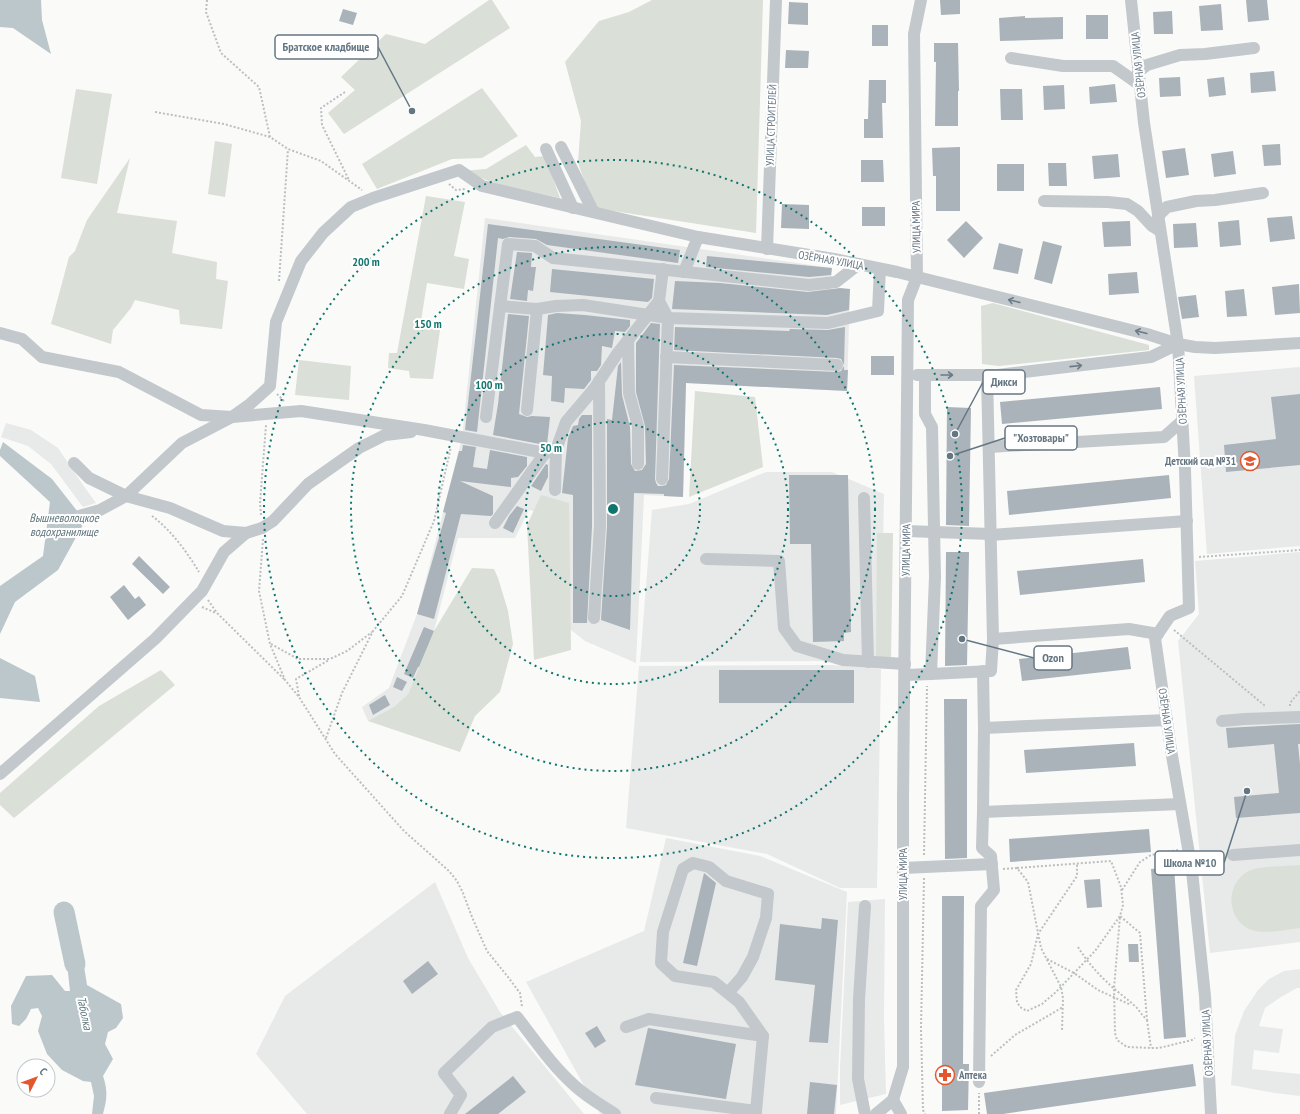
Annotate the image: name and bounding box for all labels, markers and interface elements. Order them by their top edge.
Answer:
street label: ОЗЁРНАЯ УЛИЦА [1127,30,1148,99]
callout: Братское кладбище [275,35,378,59]
text: Братское кладбище [283,39,369,54]
street label: УЛИЦА СТРОИТЕЛЕЙ [763,84,779,166]
street label: УЛИЦА МИРА [909,200,923,253]
street label: ОЗЁРНАЯ УЛИЦА [797,247,866,273]
text: 200 m [352,254,380,269]
one-way arrow [1008,297,1021,305]
text: 150 m [414,316,442,331]
one-way arrow [1135,328,1148,335]
street label: ОЗЁРНАЯ УЛИЦА [1172,357,1190,425]
one-way arrow [1069,362,1082,370]
callout: Дикси [983,370,1025,394]
one-way arrow [940,371,953,379]
text: Дикси [991,374,1017,389]
text: 100 m [475,377,503,392]
callout: "Хозтовары" [1005,426,1077,450]
text: "Хозтовары" [1013,430,1069,445]
text: 50 m [540,440,562,455]
school or university icon: Детский сад №31 [1239,450,1261,472]
place label: Детский сад №31 [1165,454,1236,468]
centre of rings [606,502,620,516]
water label: Вышневолоцкое водохранилище [29,510,100,539]
street label: УЛИЦА МИРА [899,523,913,576]
callout: Ozon [1034,646,1072,670]
text: Ozon [1042,650,1064,665]
street label: ОЗЁРНАЯ УЛИЦА [1155,687,1179,756]
street label: УЛИЦА МИРА [896,847,910,900]
callout: Школа №10 [1155,851,1224,875]
text: Школа №10 [1164,855,1217,870]
water label: Таболка [74,995,96,1032]
street label: ОЗЁРНАЯ УЛИЦА [1198,1009,1216,1077]
north arrow [16,1058,56,1098]
pharmacy icon: Аптека [934,1064,956,1086]
text: С [37,1065,50,1078]
place label: Аптека [958,1068,987,1082]

